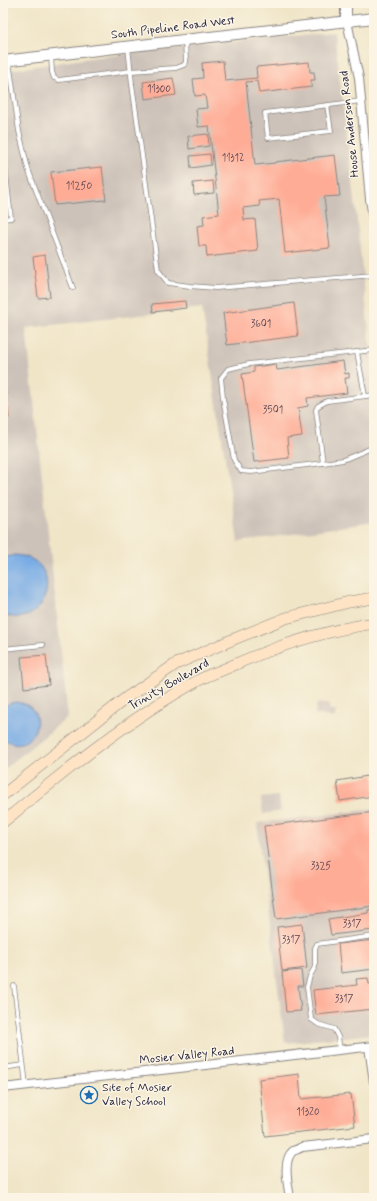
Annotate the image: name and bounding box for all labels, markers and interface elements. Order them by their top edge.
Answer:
street label: South Pipeline Road West [110,12,236,44]
street label: House Anderson Road [336,70,364,178]
house number: 11300 [147,83,171,96]
house number: 11312 [222,152,244,165]
house number: 11250 [66,180,93,193]
house number: 3601 [251,318,271,331]
house number: 3501 [263,404,283,417]
street label: Trinity Boulevard [126,655,212,715]
house number: 3325 [311,860,331,873]
house number: 3317 [343,918,361,931]
house number: 3317 [282,934,300,947]
house number: 3317 [335,993,353,1006]
street label: Mosier Valley Road [139,1043,235,1069]
place label: Site of Mosier Valley School [102,1080,172,1110]
place icon: Site of Mosier Valley School [79,1085,99,1105]
house number: 11320 [296,1106,320,1119]

